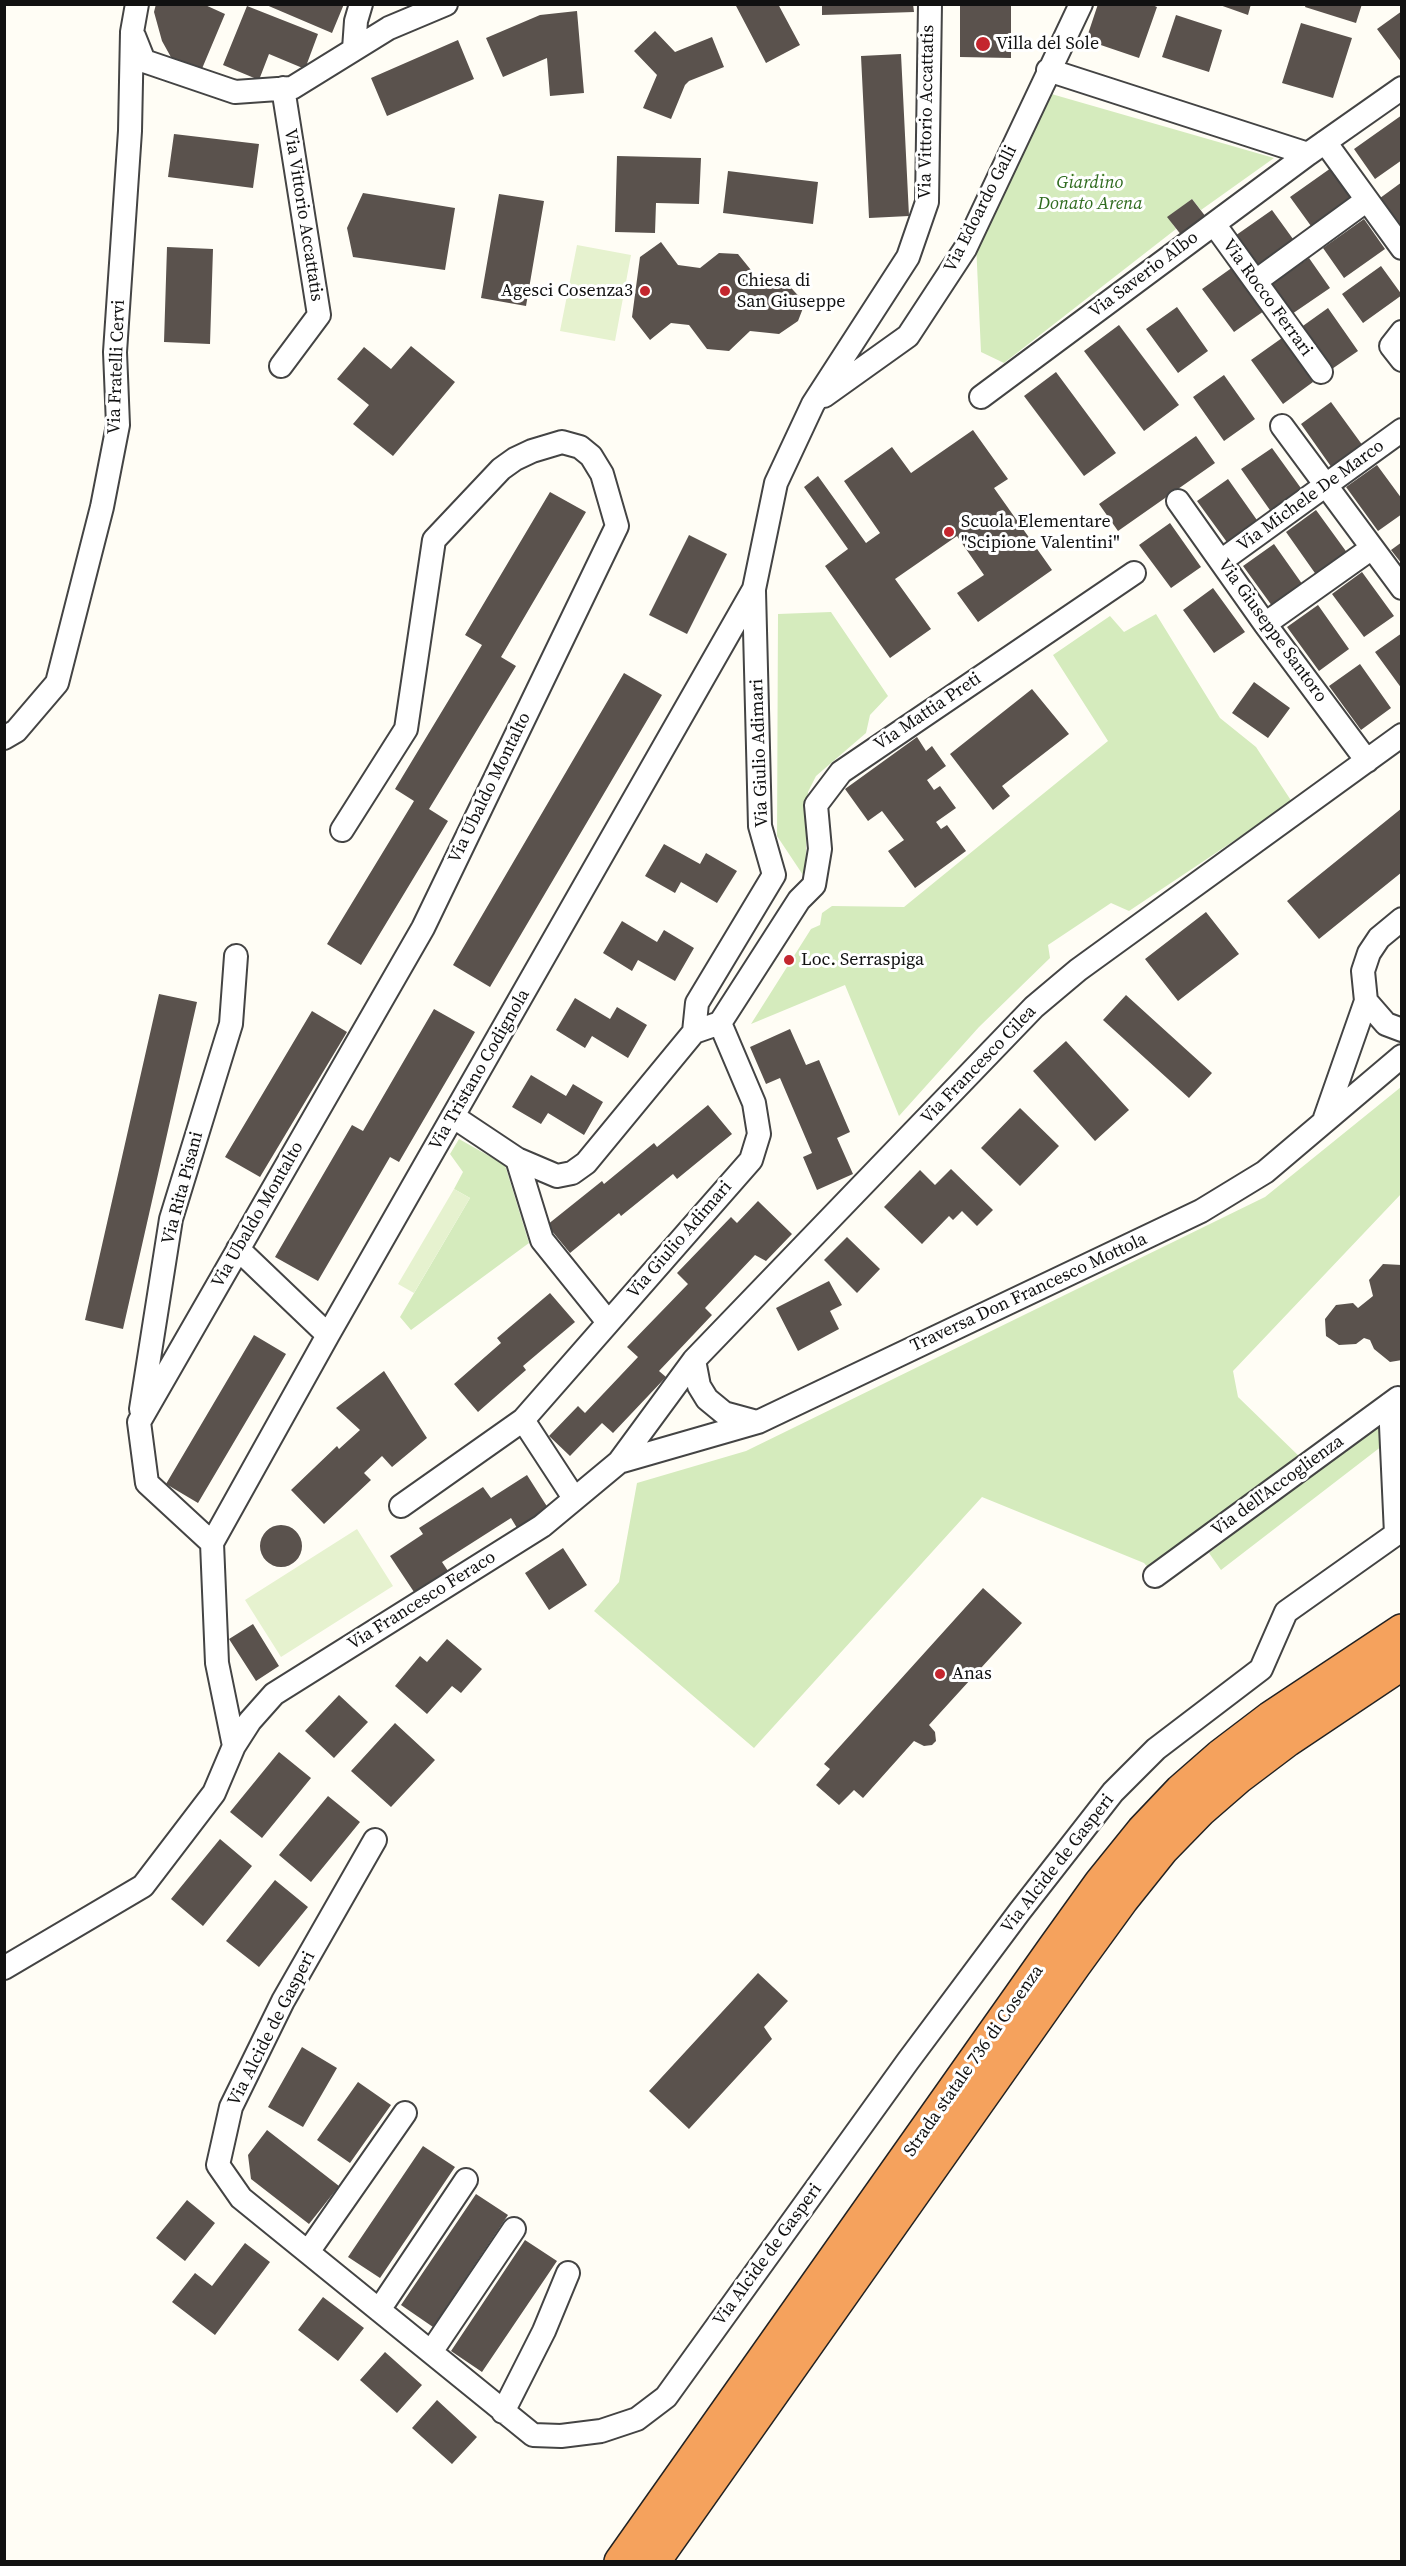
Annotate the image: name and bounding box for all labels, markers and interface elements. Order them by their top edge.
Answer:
street label: Via Vittorio Accattatis [915,25,939,199]
place label: Villa del Sole [996,33,1099,55]
marker: Villa del Sole [974,35,992,53]
street label: Via Vittorio Accattatis [279,127,327,303]
street label: Via Edoardo Galli [940,142,1022,276]
park label: Giardino Donato Arena [1037,172,1143,214]
street label: Via Saverio Albo [1085,227,1203,323]
street label: Via Rocco Ferrari [1217,235,1317,361]
place label: Chiesa di San Giuseppe [737,270,845,312]
place label: Agesci Cosenza3 [501,280,633,302]
marker: Agesci Cosenza3 [638,284,652,298]
marker: Chiesa di San Giuseppe [718,284,732,298]
street label: Via Fratelli Cervi [104,299,130,435]
street label: Via Michele De Marco [1233,435,1389,557]
place label: Scuola Elementare "Scipione Valentini" [961,511,1120,554]
marker: Scuola Elementare "Scipione Valentini" [942,525,956,539]
street label: Via Giuseppe Santoro [1213,555,1331,707]
street label: Via Mattia Preti [870,668,986,756]
street label: Via Giulio Adimari [747,678,773,828]
street label: Via Ubaldo Montalto [444,709,536,867]
place label: Loc. Serraspiga [801,949,924,971]
marker: Loc. Serraspiga [782,953,796,967]
street label: Via Tristano Codignola [425,986,535,1154]
street label: Via Francesco Cilea [917,1001,1041,1129]
street label: Via Rita Pisani [158,1129,208,1247]
street label: Via Ubaldo Montalto [207,1138,309,1292]
street label: Via Giulio Adimari [623,1177,737,1303]
street label: Traversa Don Francesco Mottola [907,1229,1151,1357]
street label: Via dell'Accoglienza [1208,1431,1348,1541]
street label: Via Francesco Feraco [344,1547,500,1655]
place label: Anas [952,1663,992,1685]
marker: Anas [933,1667,947,1681]
street label: Via Alcide de Gasperi [997,1790,1119,1938]
street label: Via Alcide de Gasperi [224,1948,320,2110]
street label: Strada statale 736 di Cosenza [900,1961,1048,2161]
street label: Via Alcide de Gasperi [709,2180,827,2330]

